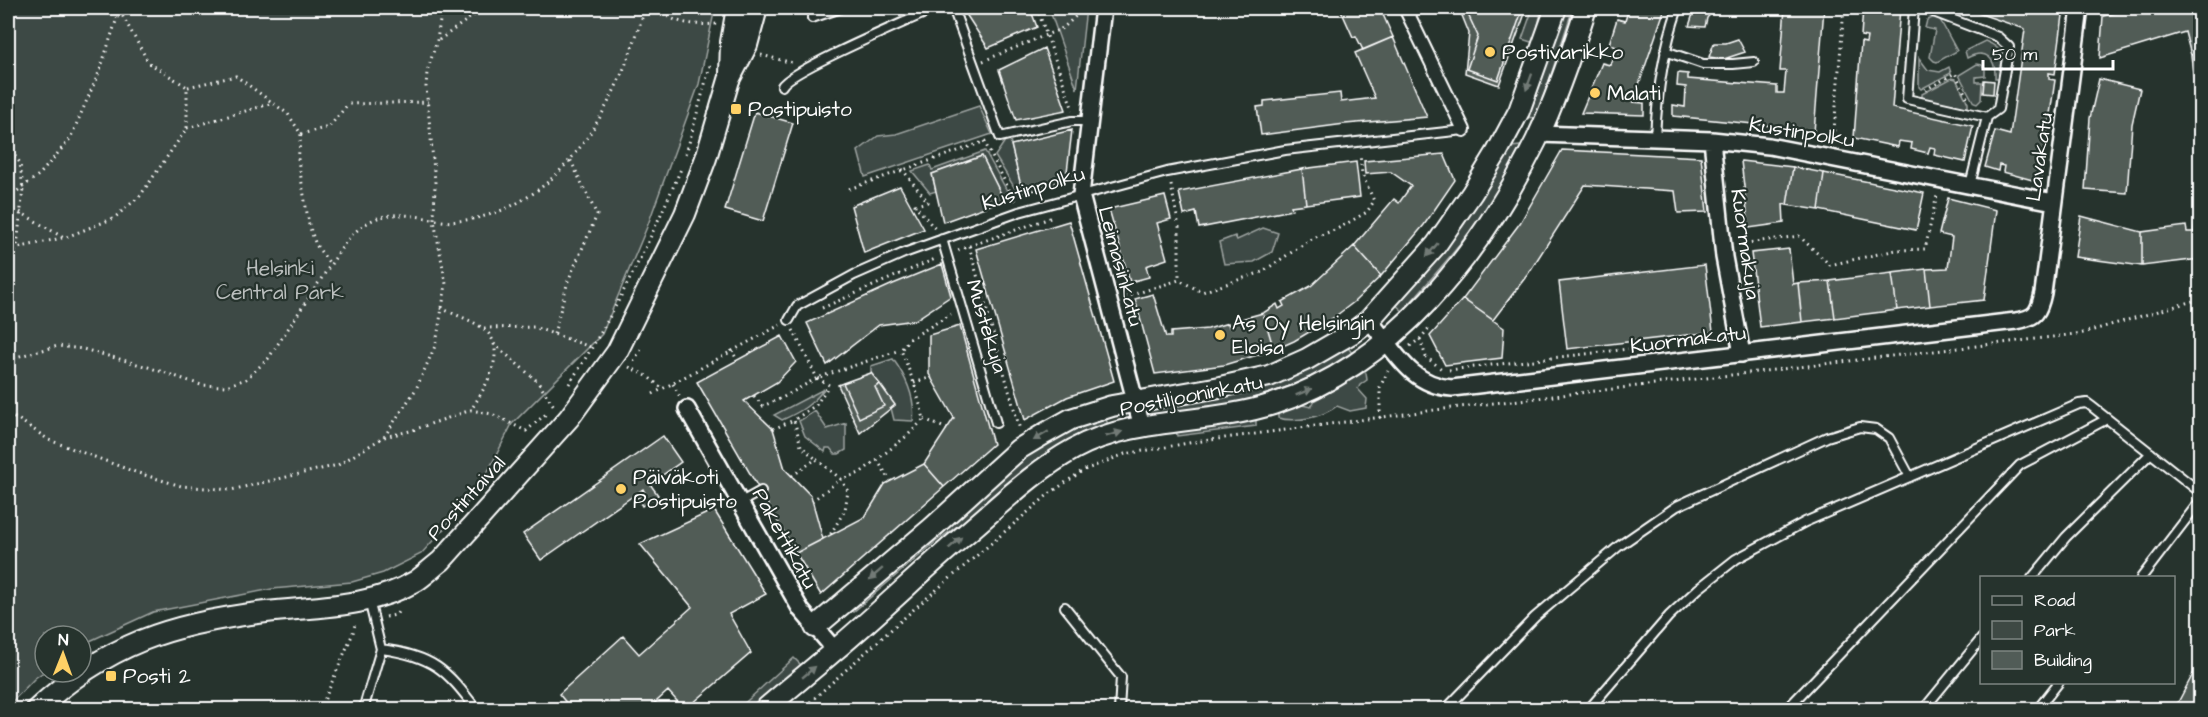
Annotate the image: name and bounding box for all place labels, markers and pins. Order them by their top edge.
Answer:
place label: Postivarikko [1502,38,1624,67]
marker: Postivarikko [1483,45,1497,59]
place label: Malati [1607,79,1661,108]
marker: Malati [1588,86,1602,100]
place label: Postipuisto [748,95,852,125]
marker: Postipuisto [729,102,743,116]
place label: As Oy Helsingin Eloisa [1232,309,1375,362]
marker: As Oy Helsingin Eloisa [1213,328,1227,342]
place label: Päiväkoti Postipuisto [633,463,737,517]
marker: Päiväkoti Postipuisto [614,482,628,496]
place label: Posti 2 [123,662,191,691]
marker: Posti 2 [104,669,118,683]

